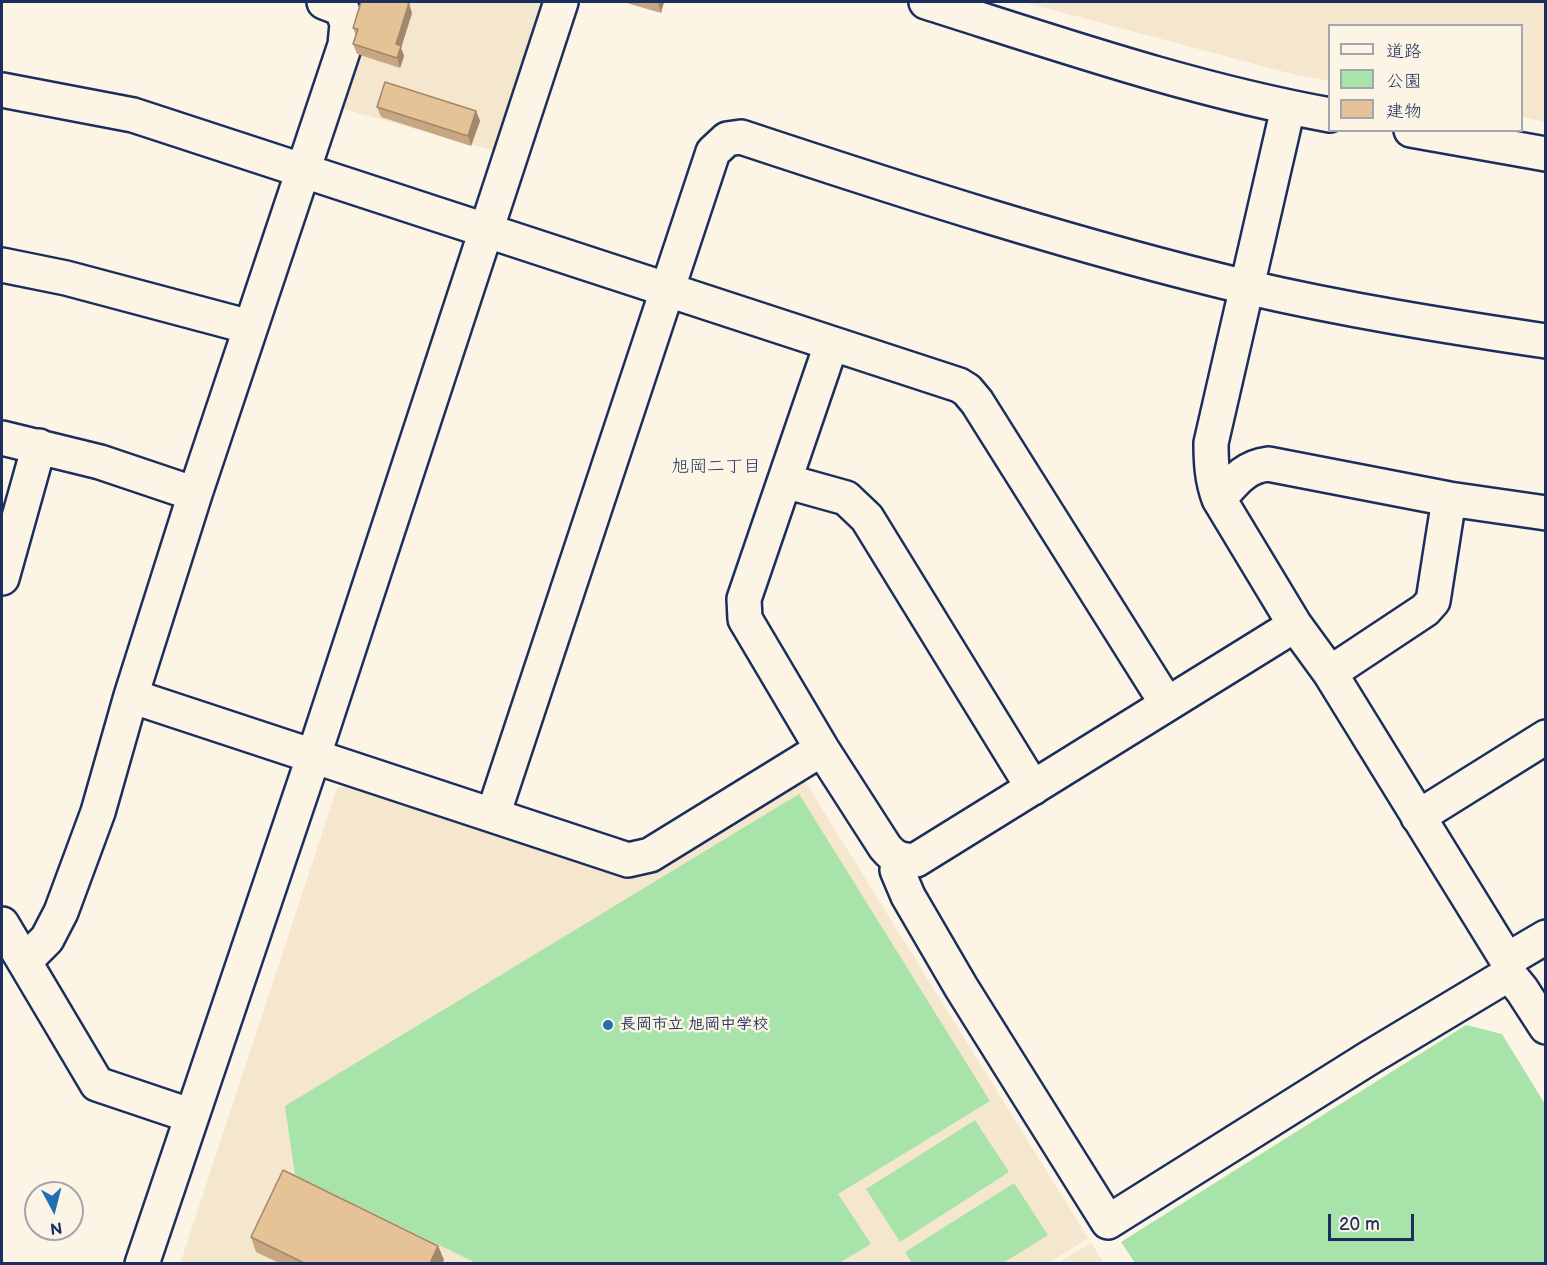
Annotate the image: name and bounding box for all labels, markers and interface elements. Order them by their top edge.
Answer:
legend [1328,24,1523,132]
text: 道路 [1386,41,1422,62]
text: 公園 [1386,71,1422,92]
text: 建物 [1386,101,1422,122]
district label: 旭岡二丁目 [671,456,761,478]
place label: 長岡市立 旭岡中学校 [620,1015,768,1035]
marker: 長岡市立 旭岡中学校 [601,1018,615,1032]
north arrow [24,1181,84,1241]
scale bar [1331,1202,1416,1240]
text: 20 m [1339,1214,1380,1235]
text: N [49,1217,63,1238]

